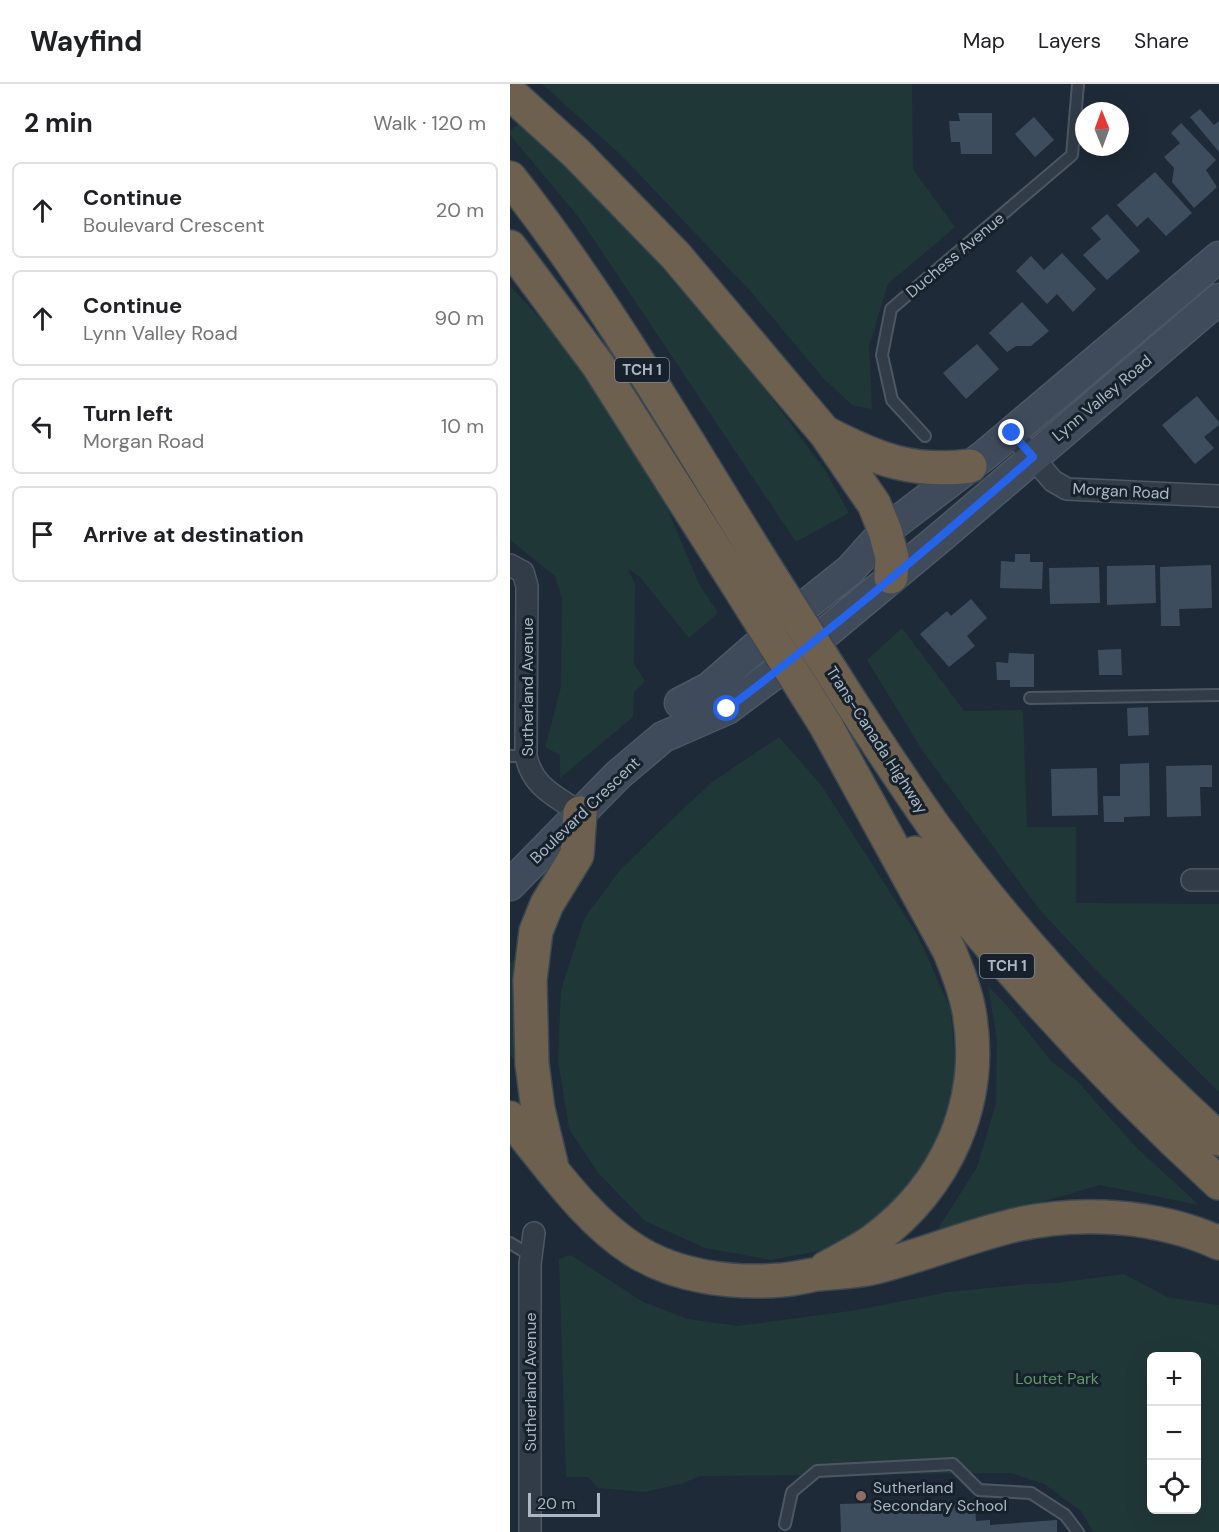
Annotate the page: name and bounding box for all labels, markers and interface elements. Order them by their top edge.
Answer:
text: Wayfind [30,23,142,60]
text: Map [963,27,1005,55]
text: Layers [1038,27,1101,55]
text: Share [1134,27,1189,55]
north arrow [1075,102,1129,156]
text: 2 min [24,106,93,140]
text: Walk · 120 m [373,110,486,136]
text: Continue [83,183,182,212]
icon: ahead [26,194,59,227]
text: 20 m [436,197,484,223]
street label: Duchess Avenue [901,208,1009,302]
text: Boulevard Crescent [83,212,264,238]
text: Continue [83,291,182,320]
icon: ahead [26,302,59,335]
text: 90 m [435,305,484,331]
text: Lynn Valley Road [83,320,238,346]
street label: Lynn Valley Road [1048,350,1156,446]
road number: TCH 1 [615,358,669,382]
text: Turn left [83,399,173,428]
icon: left [26,410,59,443]
text: 10 m [441,413,484,439]
route end [998,419,1024,445]
text: Morgan Road [83,428,204,454]
street label: Morgan Road [1072,478,1170,504]
icon: arrive [26,518,59,551]
text: Arrive at destination [83,520,304,549]
street label: Sutherland Avenue [517,617,538,757]
street label: Trans-Canada Highway [821,662,933,818]
route start [713,695,739,721]
street label: Boulevard Crescent [525,752,645,868]
road number: TCH 1 [980,954,1034,978]
street label: Sutherland Avenue [520,1312,541,1452]
map controls [1147,1352,1201,1514]
button: + [1147,1352,1201,1406]
park label: Loutet Park [1015,1368,1099,1389]
button: − [1147,1406,1201,1460]
button: locate [1147,1460,1201,1514]
place label: Sutherland Secondary School [873,1477,1007,1516]
marker: Sutherland Secondary School [854,1489,868,1503]
scale bar [528,1490,600,1518]
text: 20 m [537,1493,576,1514]

